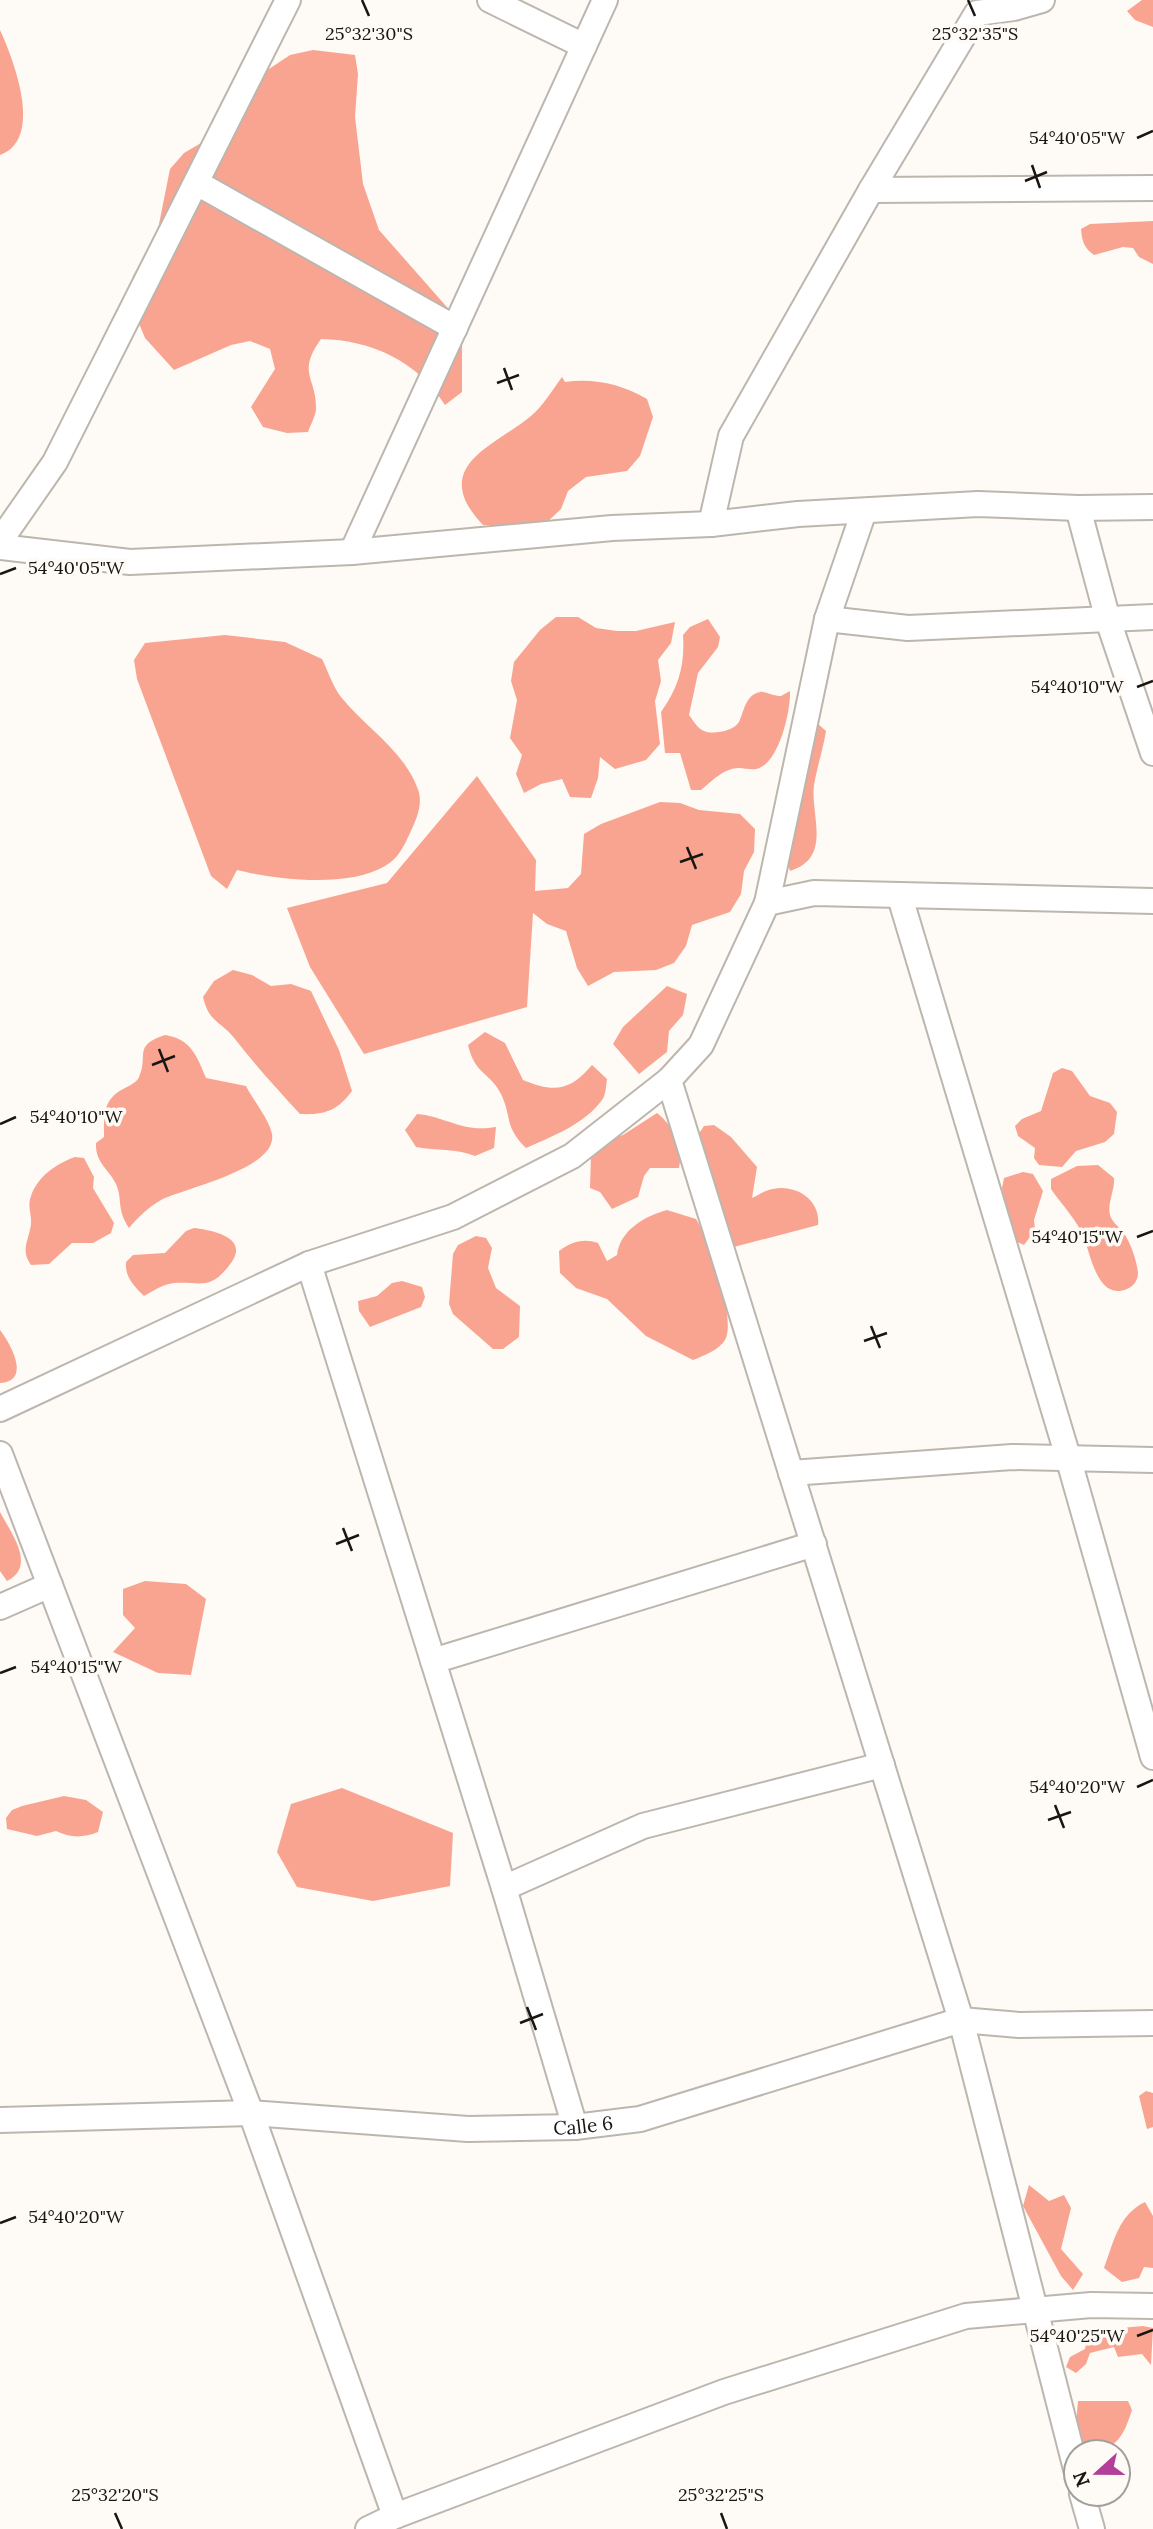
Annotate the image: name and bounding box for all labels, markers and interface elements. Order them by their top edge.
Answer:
text: 25°32'30"S [325,22,413,45]
text: 25°32'35"S [932,22,1018,45]
text: 54°40'05"W [1029,126,1126,149]
text: 54°40'05"W [28,556,125,579]
text: 54°40'10"W [1031,675,1124,698]
text: 54°40'10"W [30,1105,123,1128]
text: 54°40'15"W [1031,1225,1124,1248]
text: 54°40'15"W [30,1655,123,1678]
text: 54°40'20"W [1029,1775,1126,1798]
street label: Calle 6 [553,2110,614,2139]
text: 54°40'20"W [28,2205,125,2228]
text: 54°40'25"W [1030,2324,1125,2347]
north arrow [1062,2438,1132,2508]
text: N [1067,2468,1095,2490]
text: 25°32'20"S [71,2483,159,2506]
text: 25°32'25"S [678,2483,764,2506]

